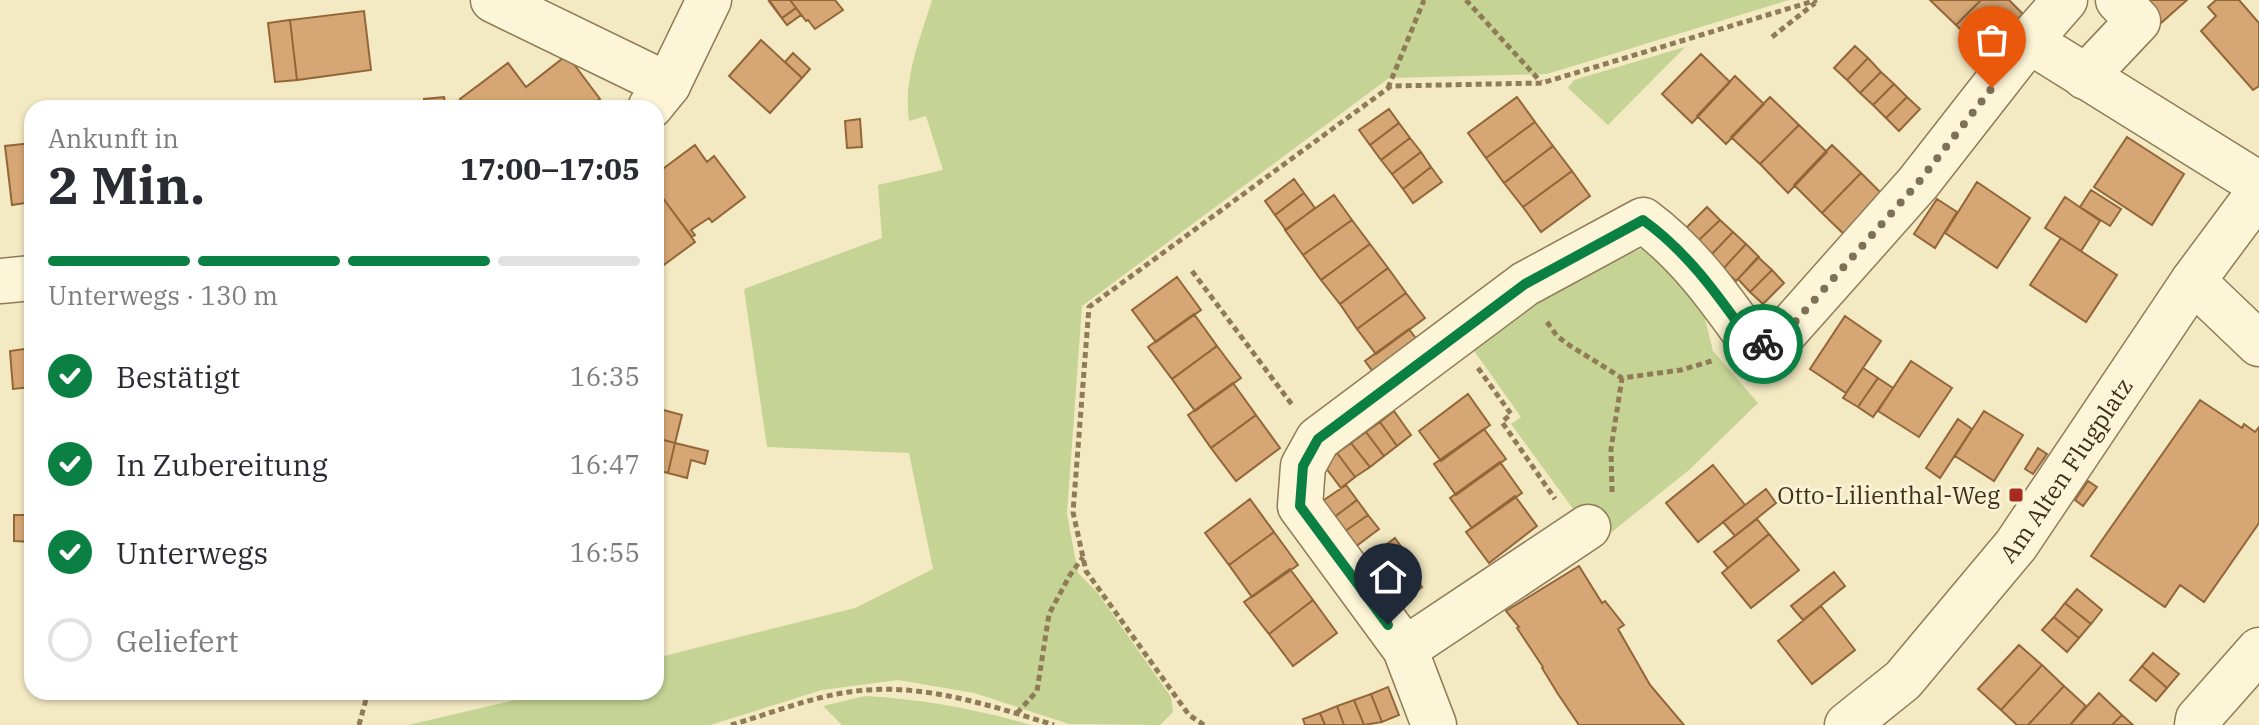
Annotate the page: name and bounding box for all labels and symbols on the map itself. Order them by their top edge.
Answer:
pin [1958,6,2026,88]
courier [1723,304,1803,384]
street label: Am Alten Flugplatz [1992,371,2140,569]
place label: Otto-Lilienthal-Weg [1777,479,2000,511]
marker: Otto-Lilienthal-Weg [2007,486,2025,504]
pin [1354,543,1422,625]

